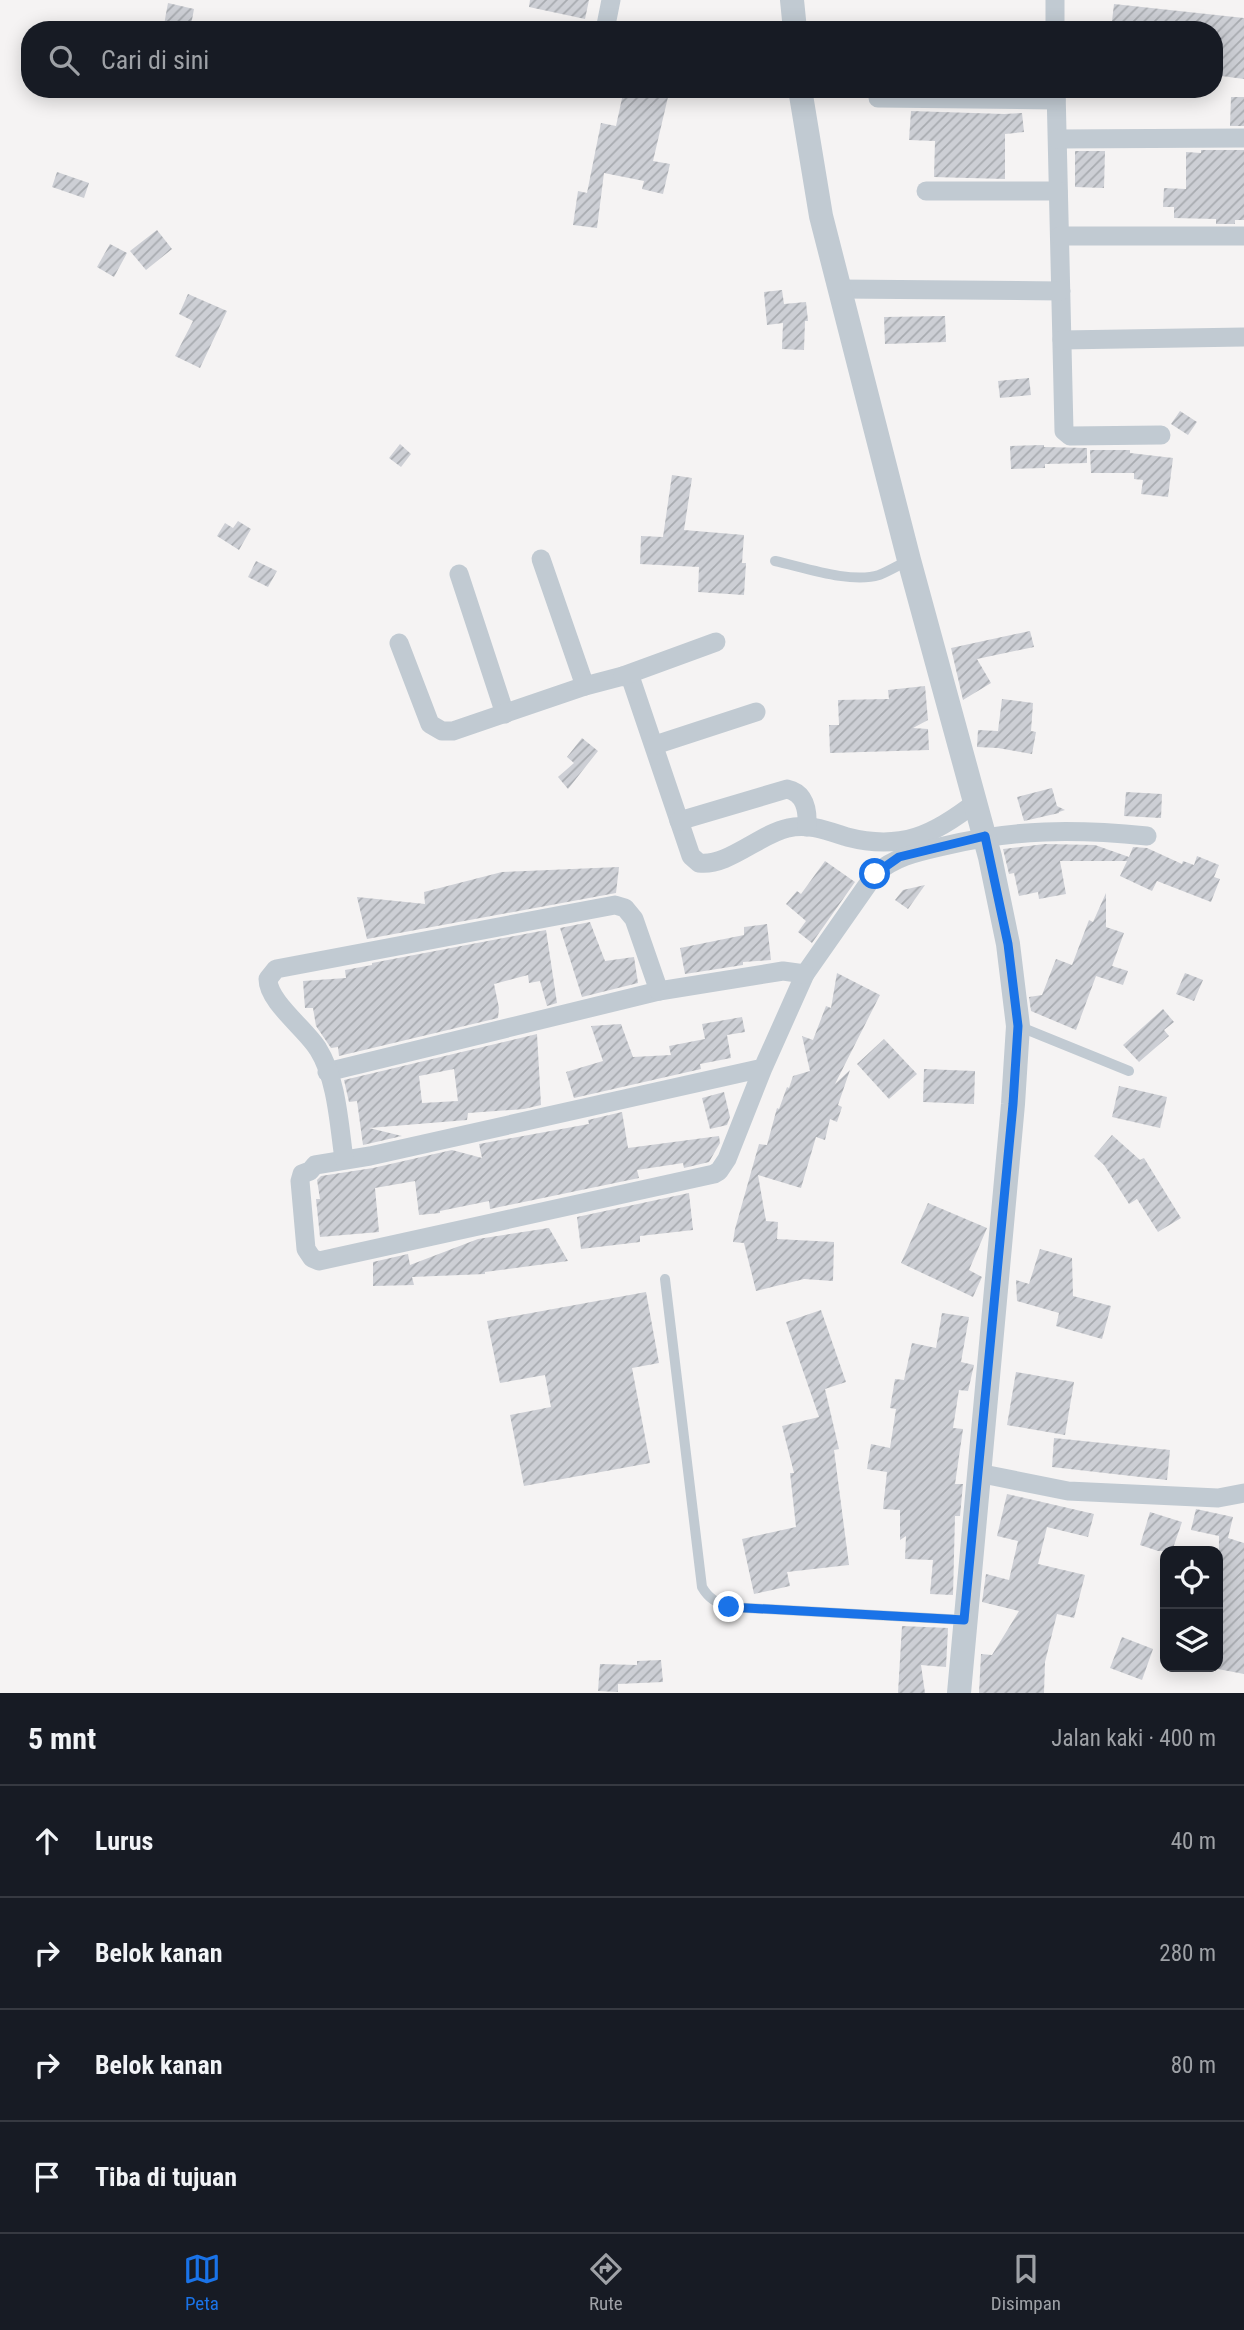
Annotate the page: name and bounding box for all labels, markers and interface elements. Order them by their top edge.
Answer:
search box [21,21,1223,98]
icon: search [45,41,83,79]
text: Cari di sini [101,45,209,75]
route start [859,858,890,889]
map controls [1160,1546,1223,1672]
button: locate [1160,1546,1223,1609]
route end [713,1591,744,1622]
button: layers [1160,1609,1223,1672]
text: 5 mnt [28,1721,96,1756]
text: Jalan kaki · 400 m [1051,1725,1216,1752]
icon: ahead [28,1822,66,1860]
text: Lurus [95,1826,153,1856]
text: 40 m [1171,1828,1216,1855]
icon: right [28,1934,66,1972]
text: Belok kanan [95,1938,222,1968]
text: 280 m [1159,1940,1216,1967]
icon: right [28,2046,66,2084]
text: Belok kanan [95,2050,222,2080]
text: 80 m [1171,2052,1216,2079]
icon: arrive [28,2158,66,2196]
text: Tiba di tujuan [95,2162,237,2192]
tab: Peta [183,2250,221,2315]
tab: Rute [587,2250,625,2315]
tab: Disimpan [991,2250,1061,2315]

